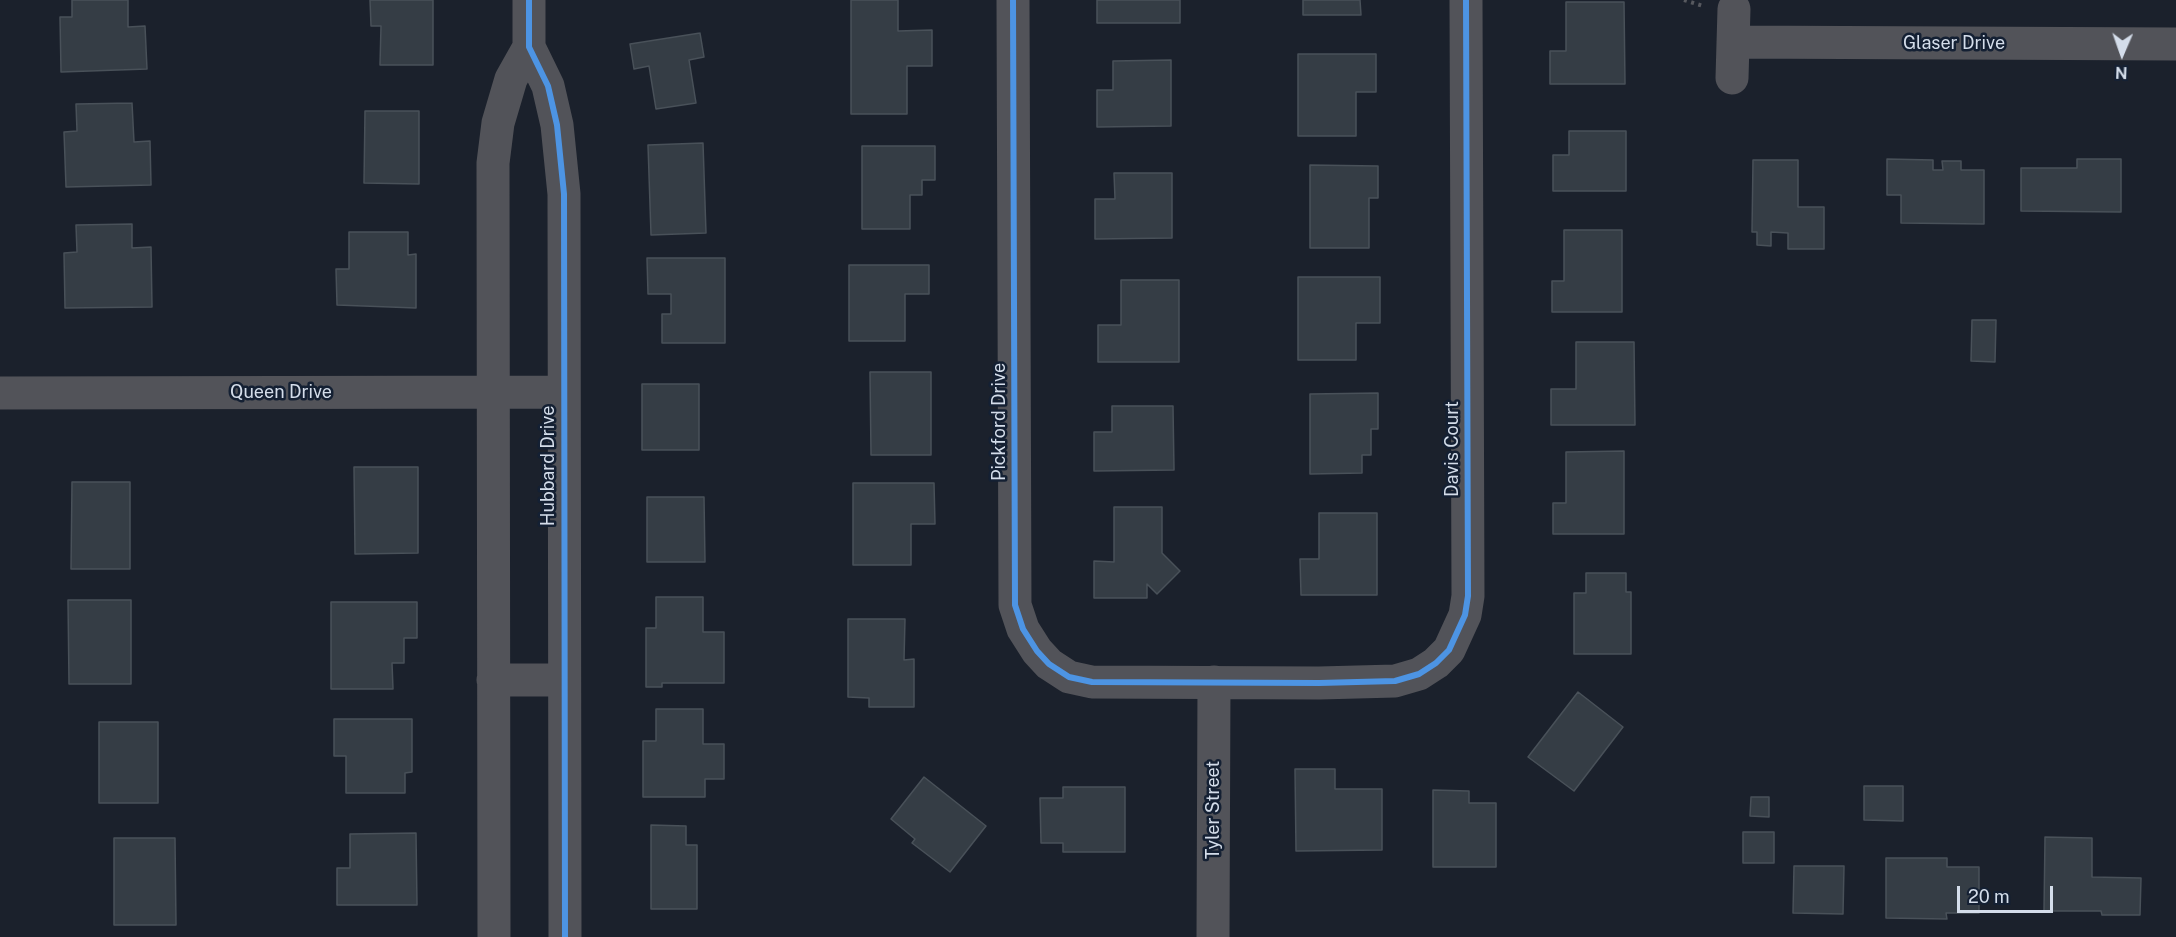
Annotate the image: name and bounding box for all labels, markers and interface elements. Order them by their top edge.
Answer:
north arrow [2092,24,2152,84]
street label: Glaser Drive [1903,32,2005,54]
text: N [2115,63,2128,82]
street label: Pickford Drive [988,363,1010,481]
street label: Queen Drive [230,381,332,403]
street label: Davis Court [1441,401,1463,497]
street label: Hubbard Drive [537,406,559,526]
street label: Tyler Street [1202,761,1224,859]
scale bar [1960,874,2056,912]
text: 20 m [1968,886,2010,907]

